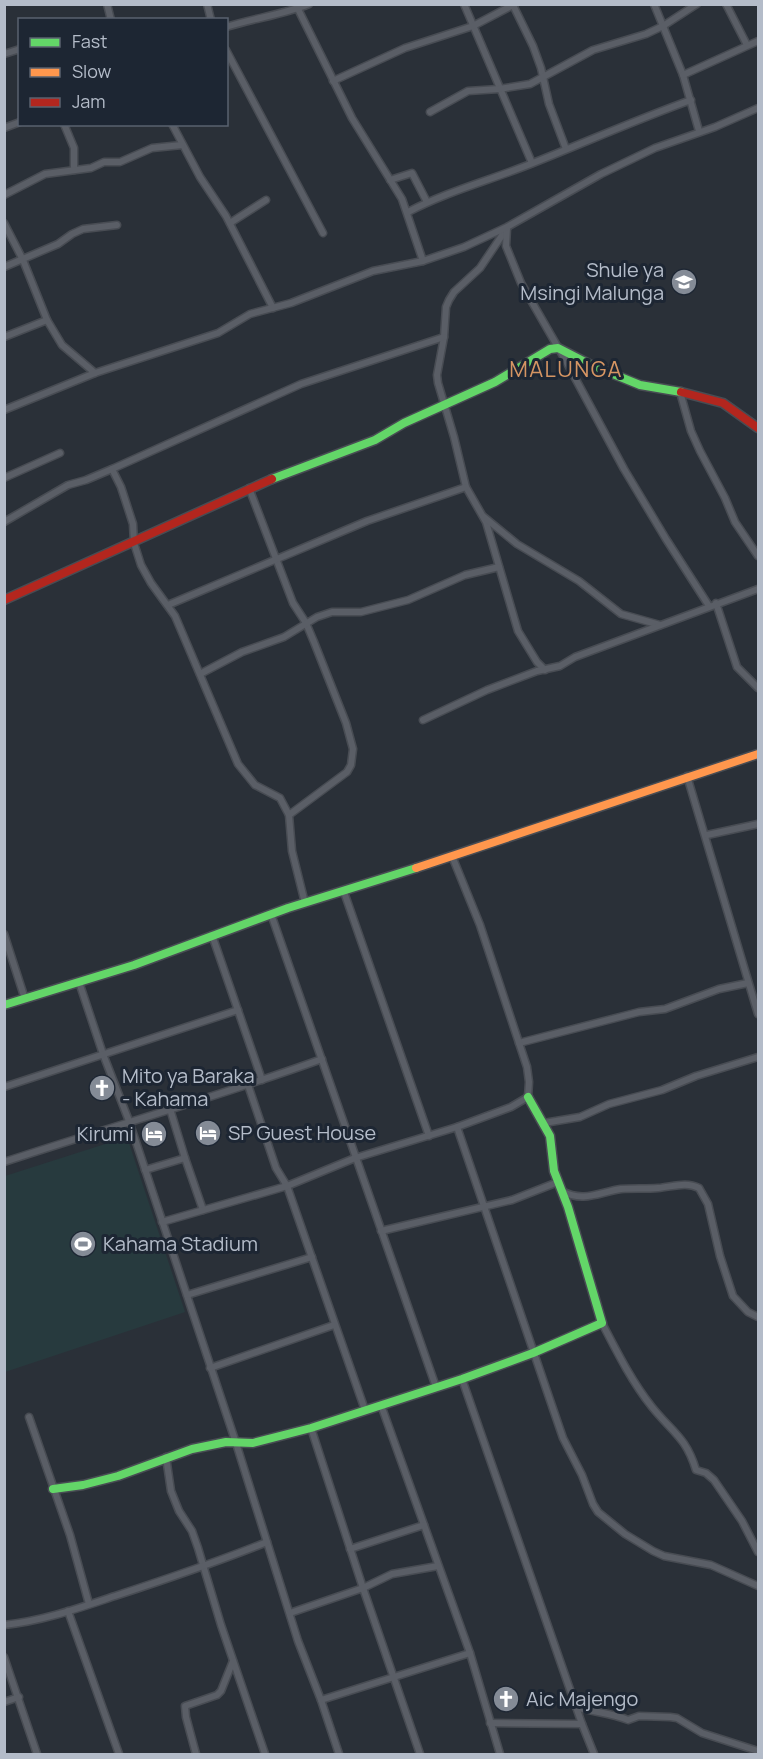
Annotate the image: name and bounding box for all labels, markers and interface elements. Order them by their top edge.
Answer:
legend [18,18,228,126]
text: Fast [72,29,107,53]
text: Slow [72,59,112,83]
text: Jam [72,89,106,113]
place label: Shule ya Msingi Malunga [520,256,664,306]
school or university icon: Shule ya Msingi Malunga [669,267,699,297]
district label: MALUNGA [509,354,623,384]
place label: Mito ya Baraka - Kahama [122,1062,255,1112]
church icon: Mito ya Baraka - Kahama [87,1073,117,1103]
hotel icon: SP Guest House [193,1118,223,1148]
hotel icon: Kirumi [139,1119,169,1149]
place label: SP Guest House [228,1119,376,1146]
place label: Kirumi [77,1120,134,1147]
sports icon: Kahama Stadium [68,1229,98,1259]
place label: Kahama Stadium [103,1230,258,1257]
church icon: Aic Majengo [491,1684,521,1714]
place label: Aic Majengo [526,1685,638,1712]

